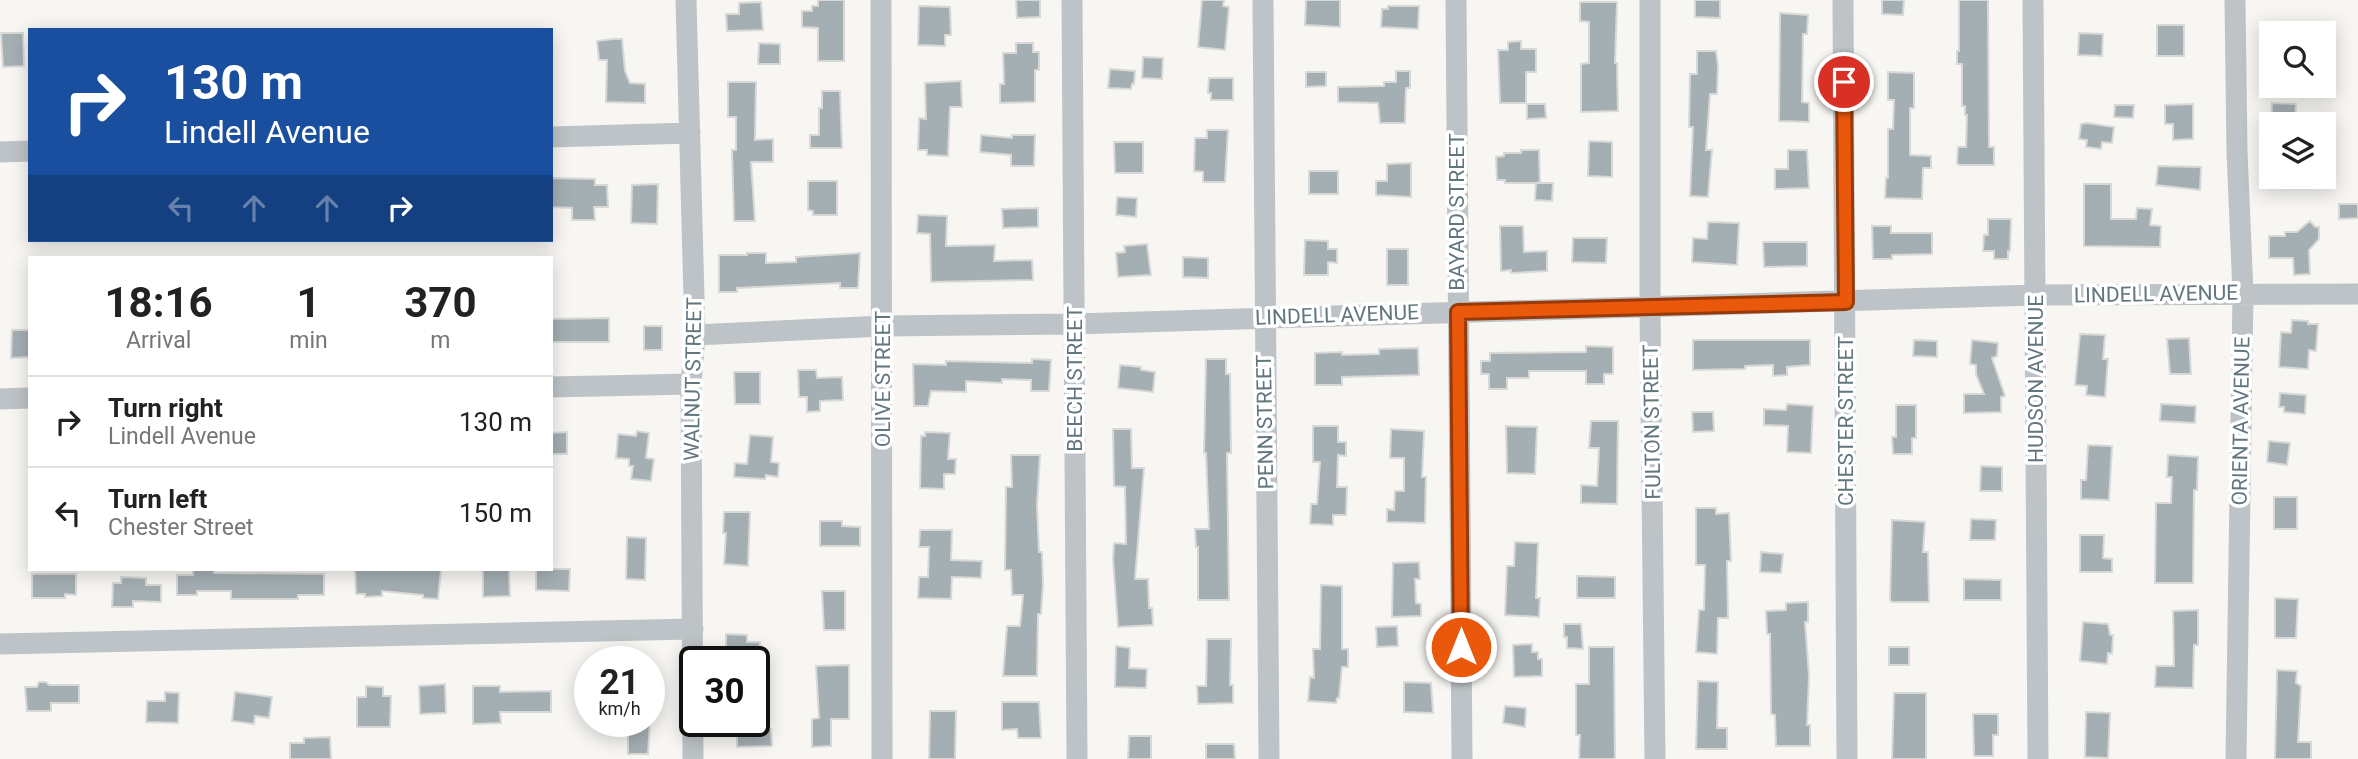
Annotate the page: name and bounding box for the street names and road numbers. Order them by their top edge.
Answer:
street label: BAYARD STREET [1445,133,1469,291]
street label: LINDELL AVENUE [2074,281,2238,307]
street label: HUDSON AVENUE [2024,295,2048,463]
street label: WALNUT STREET [680,297,706,461]
street label: LINDELL AVENUE [1255,300,1420,330]
street label: BEECH STREET [1063,306,1087,452]
street label: OLIVE STREET [871,310,895,447]
street label: CHESTER STREET [1834,335,1858,506]
street label: ORIENTA AVENUE [2228,336,2254,506]
street label: FULTON STREET [1639,344,1665,500]
street label: PENN STREET [1252,354,1278,490]

